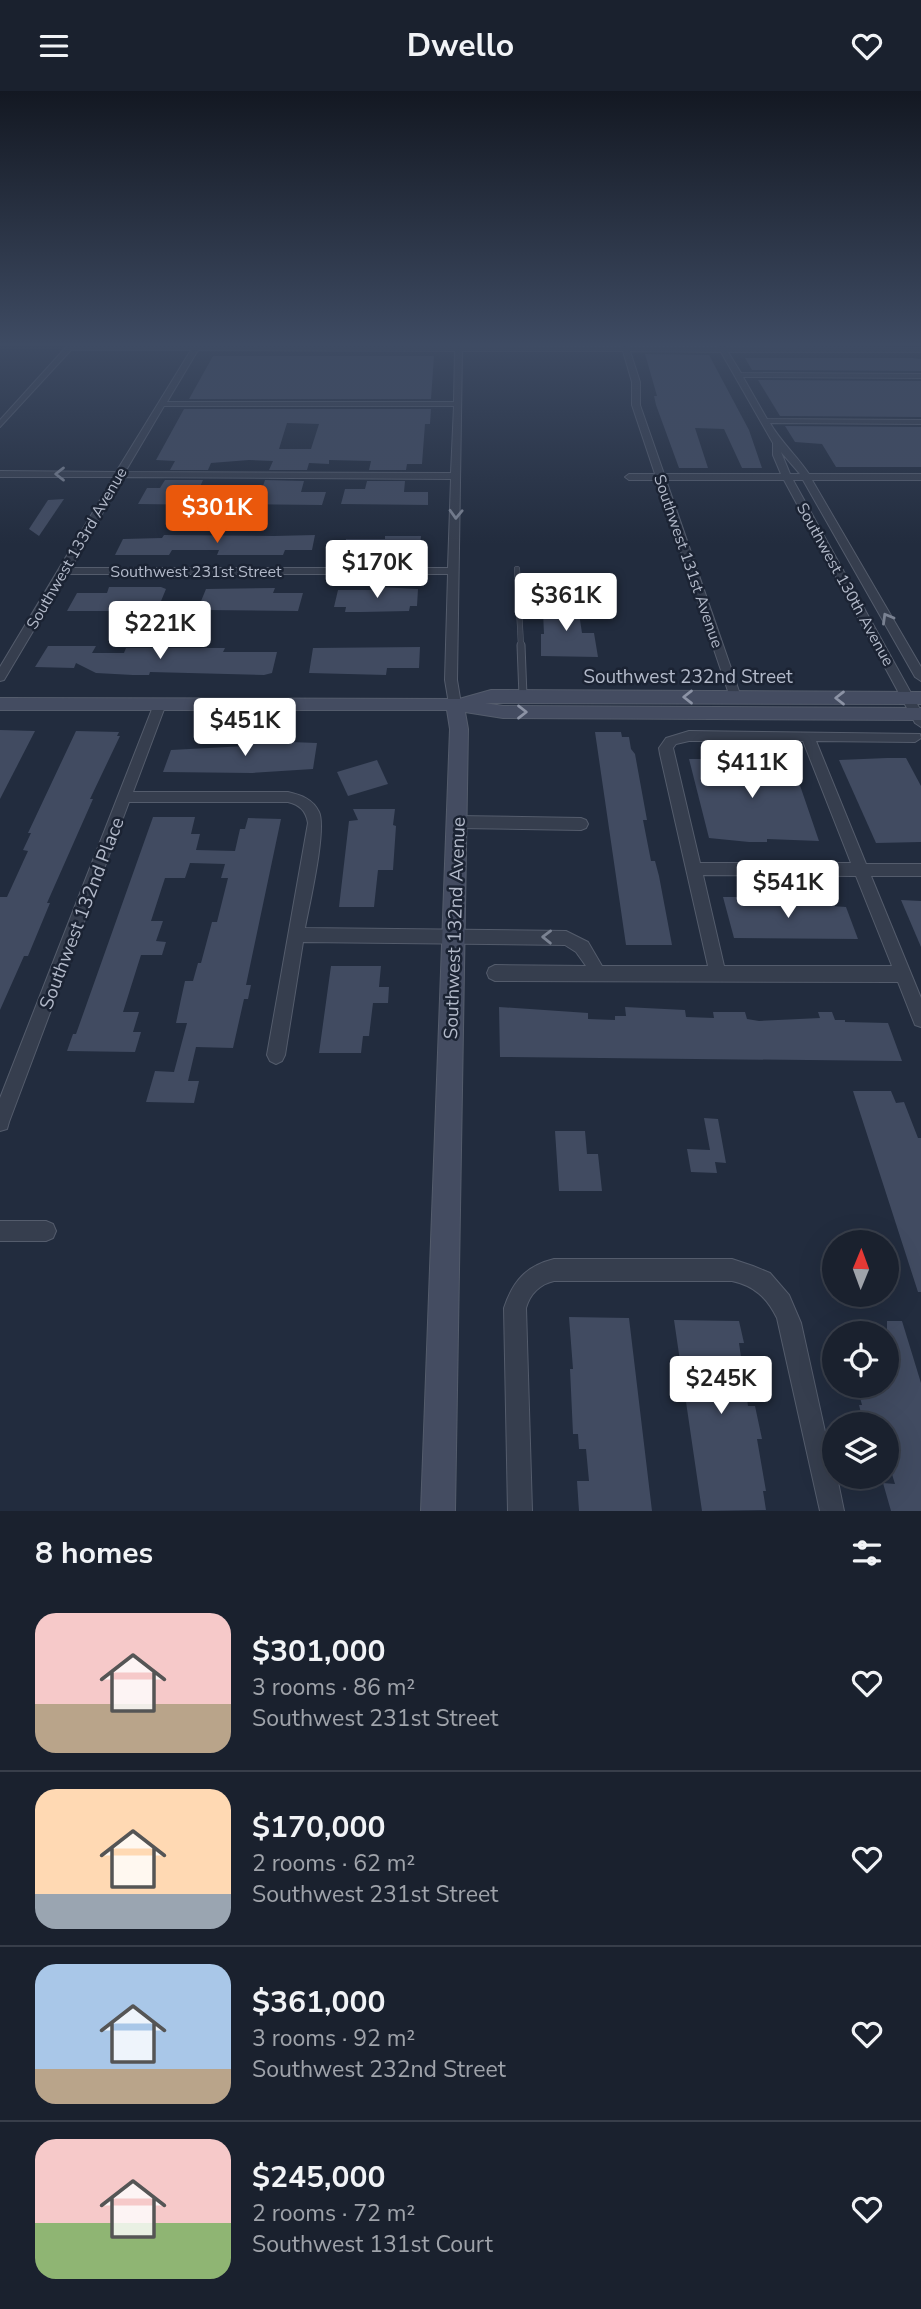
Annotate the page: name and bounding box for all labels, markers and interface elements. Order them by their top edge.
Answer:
text: Dwello [407,24,514,67]
icon: menu [35,27,73,65]
icon: heart [848,27,886,65]
street label: Southwest 133rd Avenue [21,463,132,634]
one-way arrow [54,466,65,482]
street label: Southwest 131st Avenue [648,472,728,651]
pin: $301K [168,485,266,545]
text: $301K [182,492,252,523]
street label: Southwest 130th Avenue [791,499,899,670]
one-way arrow [448,510,464,520]
pin: $170K [328,540,426,600]
text: $170K [342,547,412,578]
street label: Southwest 231st Street [110,561,282,583]
pin: $361K [517,573,615,633]
text: $361K [531,580,601,611]
pin: $221K [111,601,209,661]
text: $221K [125,608,195,639]
one-way arrow [882,613,895,625]
street label: Southwest 232nd Street [583,664,793,690]
one-way arrow [682,689,693,705]
one-way arrow [834,690,845,705]
pin: $451K [196,699,294,758]
one-way arrow [517,704,528,720]
text: $451K [210,705,280,736]
pin: $411K [703,741,801,800]
text: $411K [717,747,787,778]
street label: Southwest 132nd Place [33,813,131,1013]
street label: Southwest 132nd Avenue [438,816,472,1040]
pin: $541K [739,861,837,920]
text: $541K [753,867,823,898]
one-way arrow [541,929,552,945]
north arrow [822,1230,900,1307]
map controls [822,1230,899,1489]
button: locate [822,1321,899,1398]
pin: $245K [672,1357,770,1416]
text: $245K [686,1363,756,1394]
button: layers [822,1412,899,1489]
text: 8 homes [35,1533,153,1574]
icon: filters [848,1534,886,1572]
text: $301,000 [252,1631,385,1672]
icon: home [91,1641,175,1725]
icon: heart [848,1664,886,1702]
text: 3 rooms · 86 m² [252,1672,415,1703]
text: Southwest 231st Street [252,1703,498,1734]
text: $170,000 [252,1807,385,1848]
icon: home [91,1817,175,1901]
icon: heart [848,1840,886,1878]
text: 2 rooms · 62 m² [252,1848,415,1879]
text: Southwest 231st Street [252,1879,498,1910]
text: $361,000 [252,1982,385,2023]
icon: home [91,1992,175,2076]
icon: heart [848,2015,886,2053]
text: 3 rooms · 92 m² [252,2023,415,2054]
text: Southwest 232nd Street [252,2054,506,2085]
text: $245,000 [252,2157,385,2198]
icon: home [91,2167,175,2251]
icon: heart [848,2190,886,2228]
text: 2 rooms · 72 m² [252,2198,415,2229]
text: Southwest 131st Court [252,2229,493,2260]

